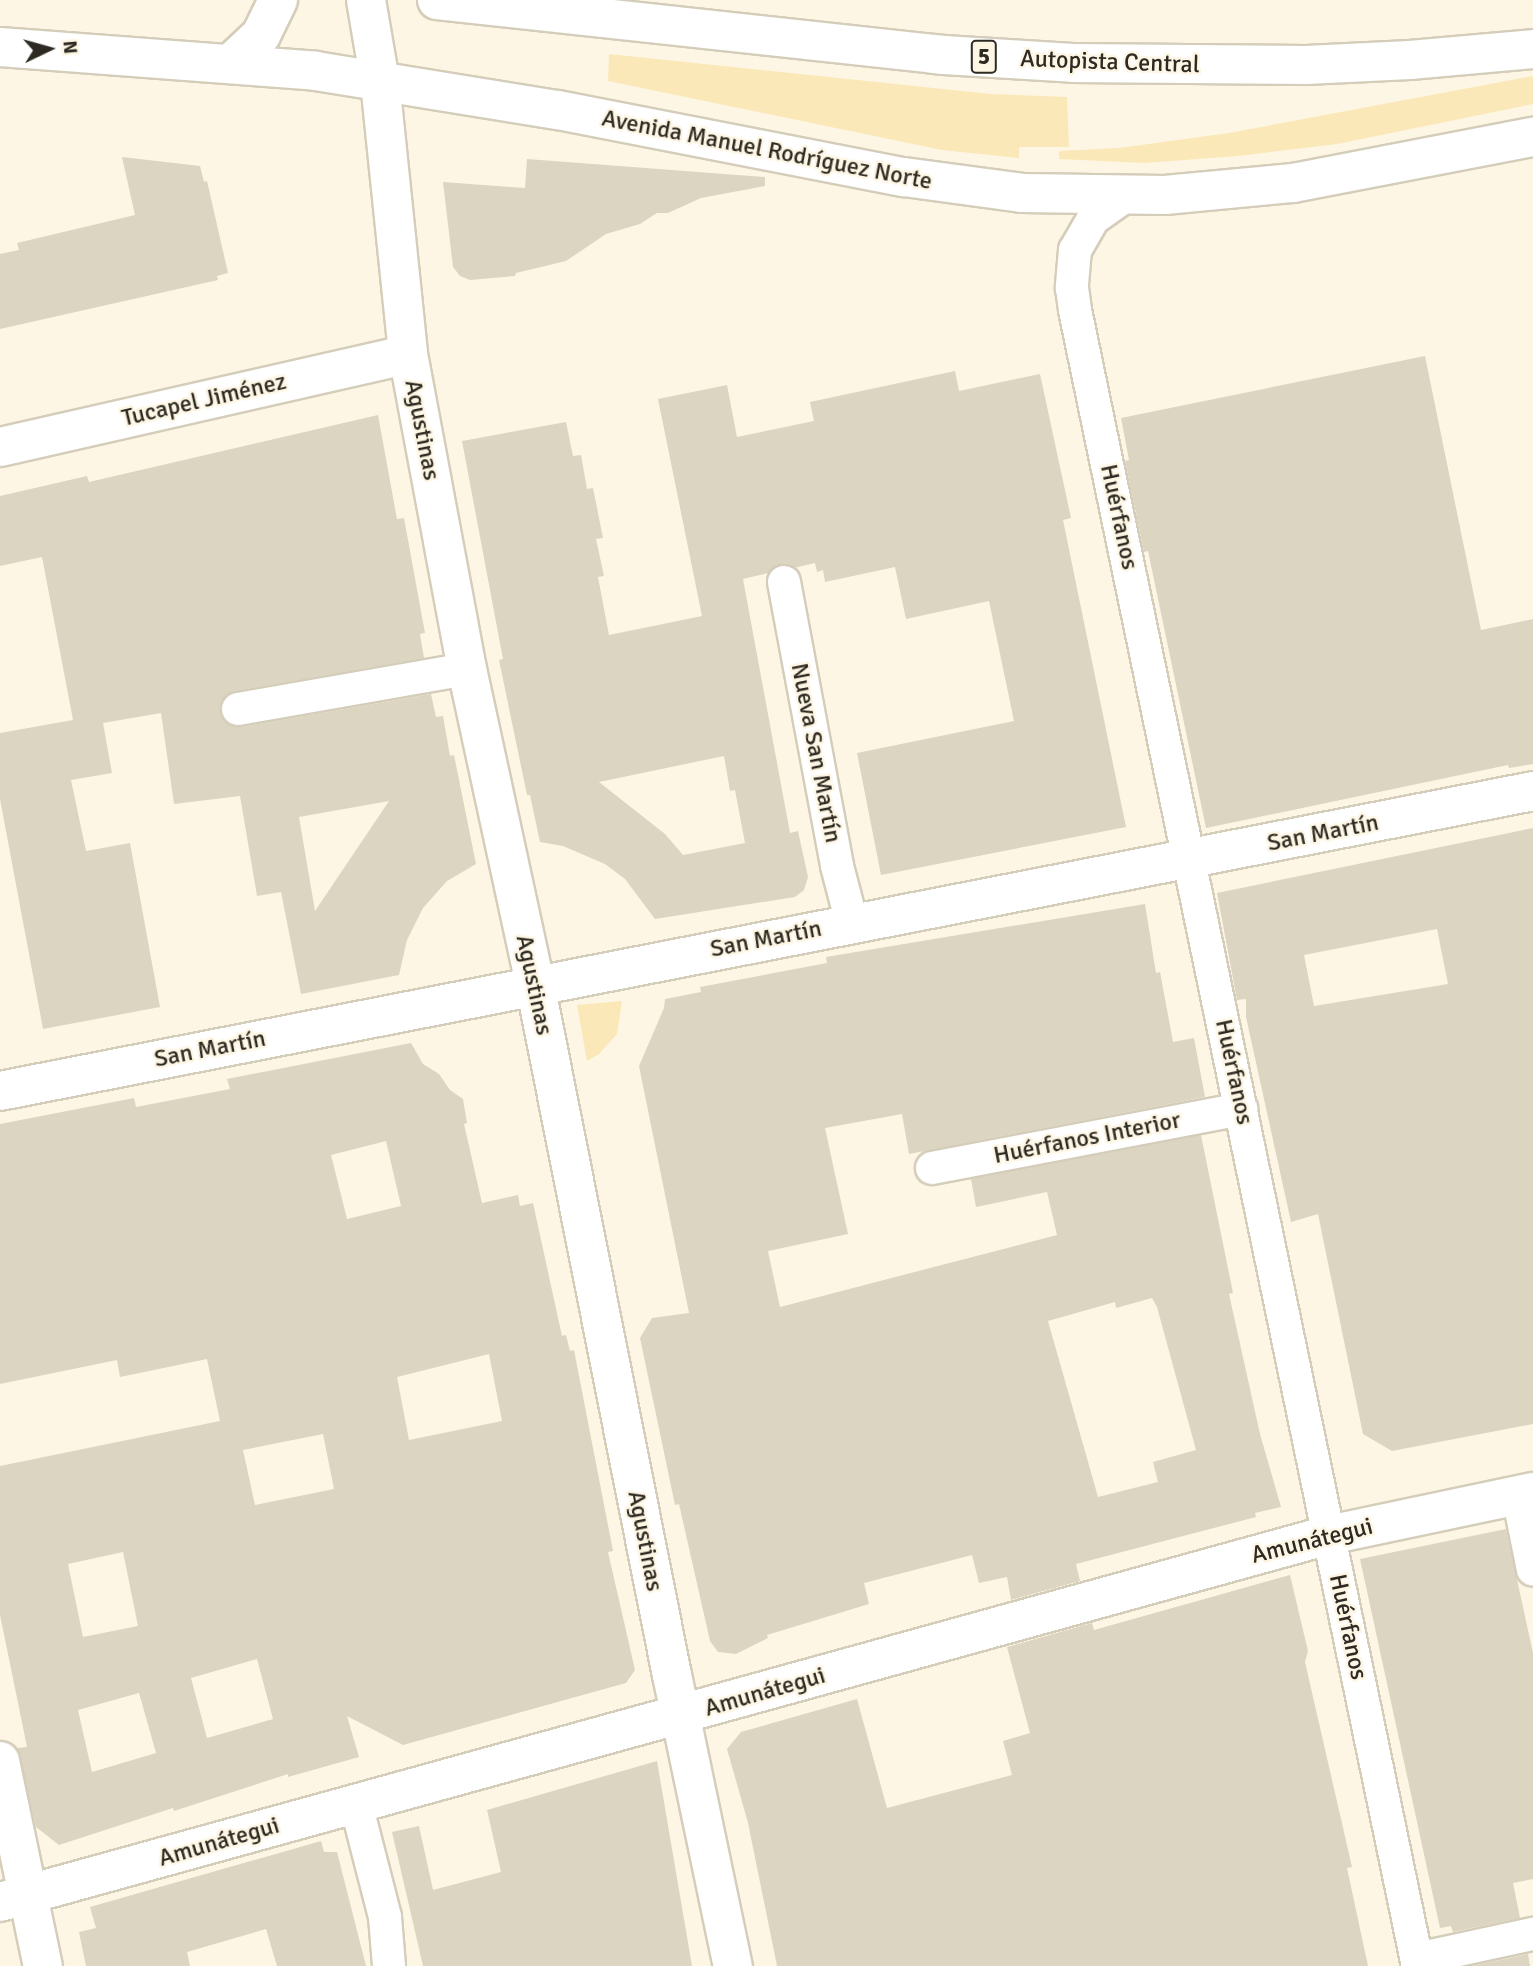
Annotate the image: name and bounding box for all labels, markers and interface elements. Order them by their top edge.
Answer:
north arrow [14,14,84,84]
road number: 5 [970,38,998,76]
text: N [57,40,82,55]
street label: Autopista Central [1020,44,1200,80]
street label: Avenida Manuel Rodríguez Norte [599,104,935,196]
street label: Tucapel Jiménez [119,367,289,433]
street label: Agustinas [398,377,446,483]
street label: Huérfanos [1094,462,1144,572]
street label: Nueva San Martín [784,661,848,845]
street label: San Martín [1265,808,1381,858]
street label: San Martín [708,914,824,964]
street label: Agustinas [509,932,559,1038]
street label: Huérfanos [1209,1017,1259,1127]
street label: San Martín [152,1024,268,1074]
street label: Huérfanos Interior [991,1106,1183,1170]
street label: Agustinas [621,1488,669,1594]
street label: Amunátegui [1248,1512,1376,1570]
street label: Huérfanos [1323,1572,1373,1682]
street label: Amunátegui [701,1661,829,1723]
street label: Amunátegui [155,1811,283,1873]

